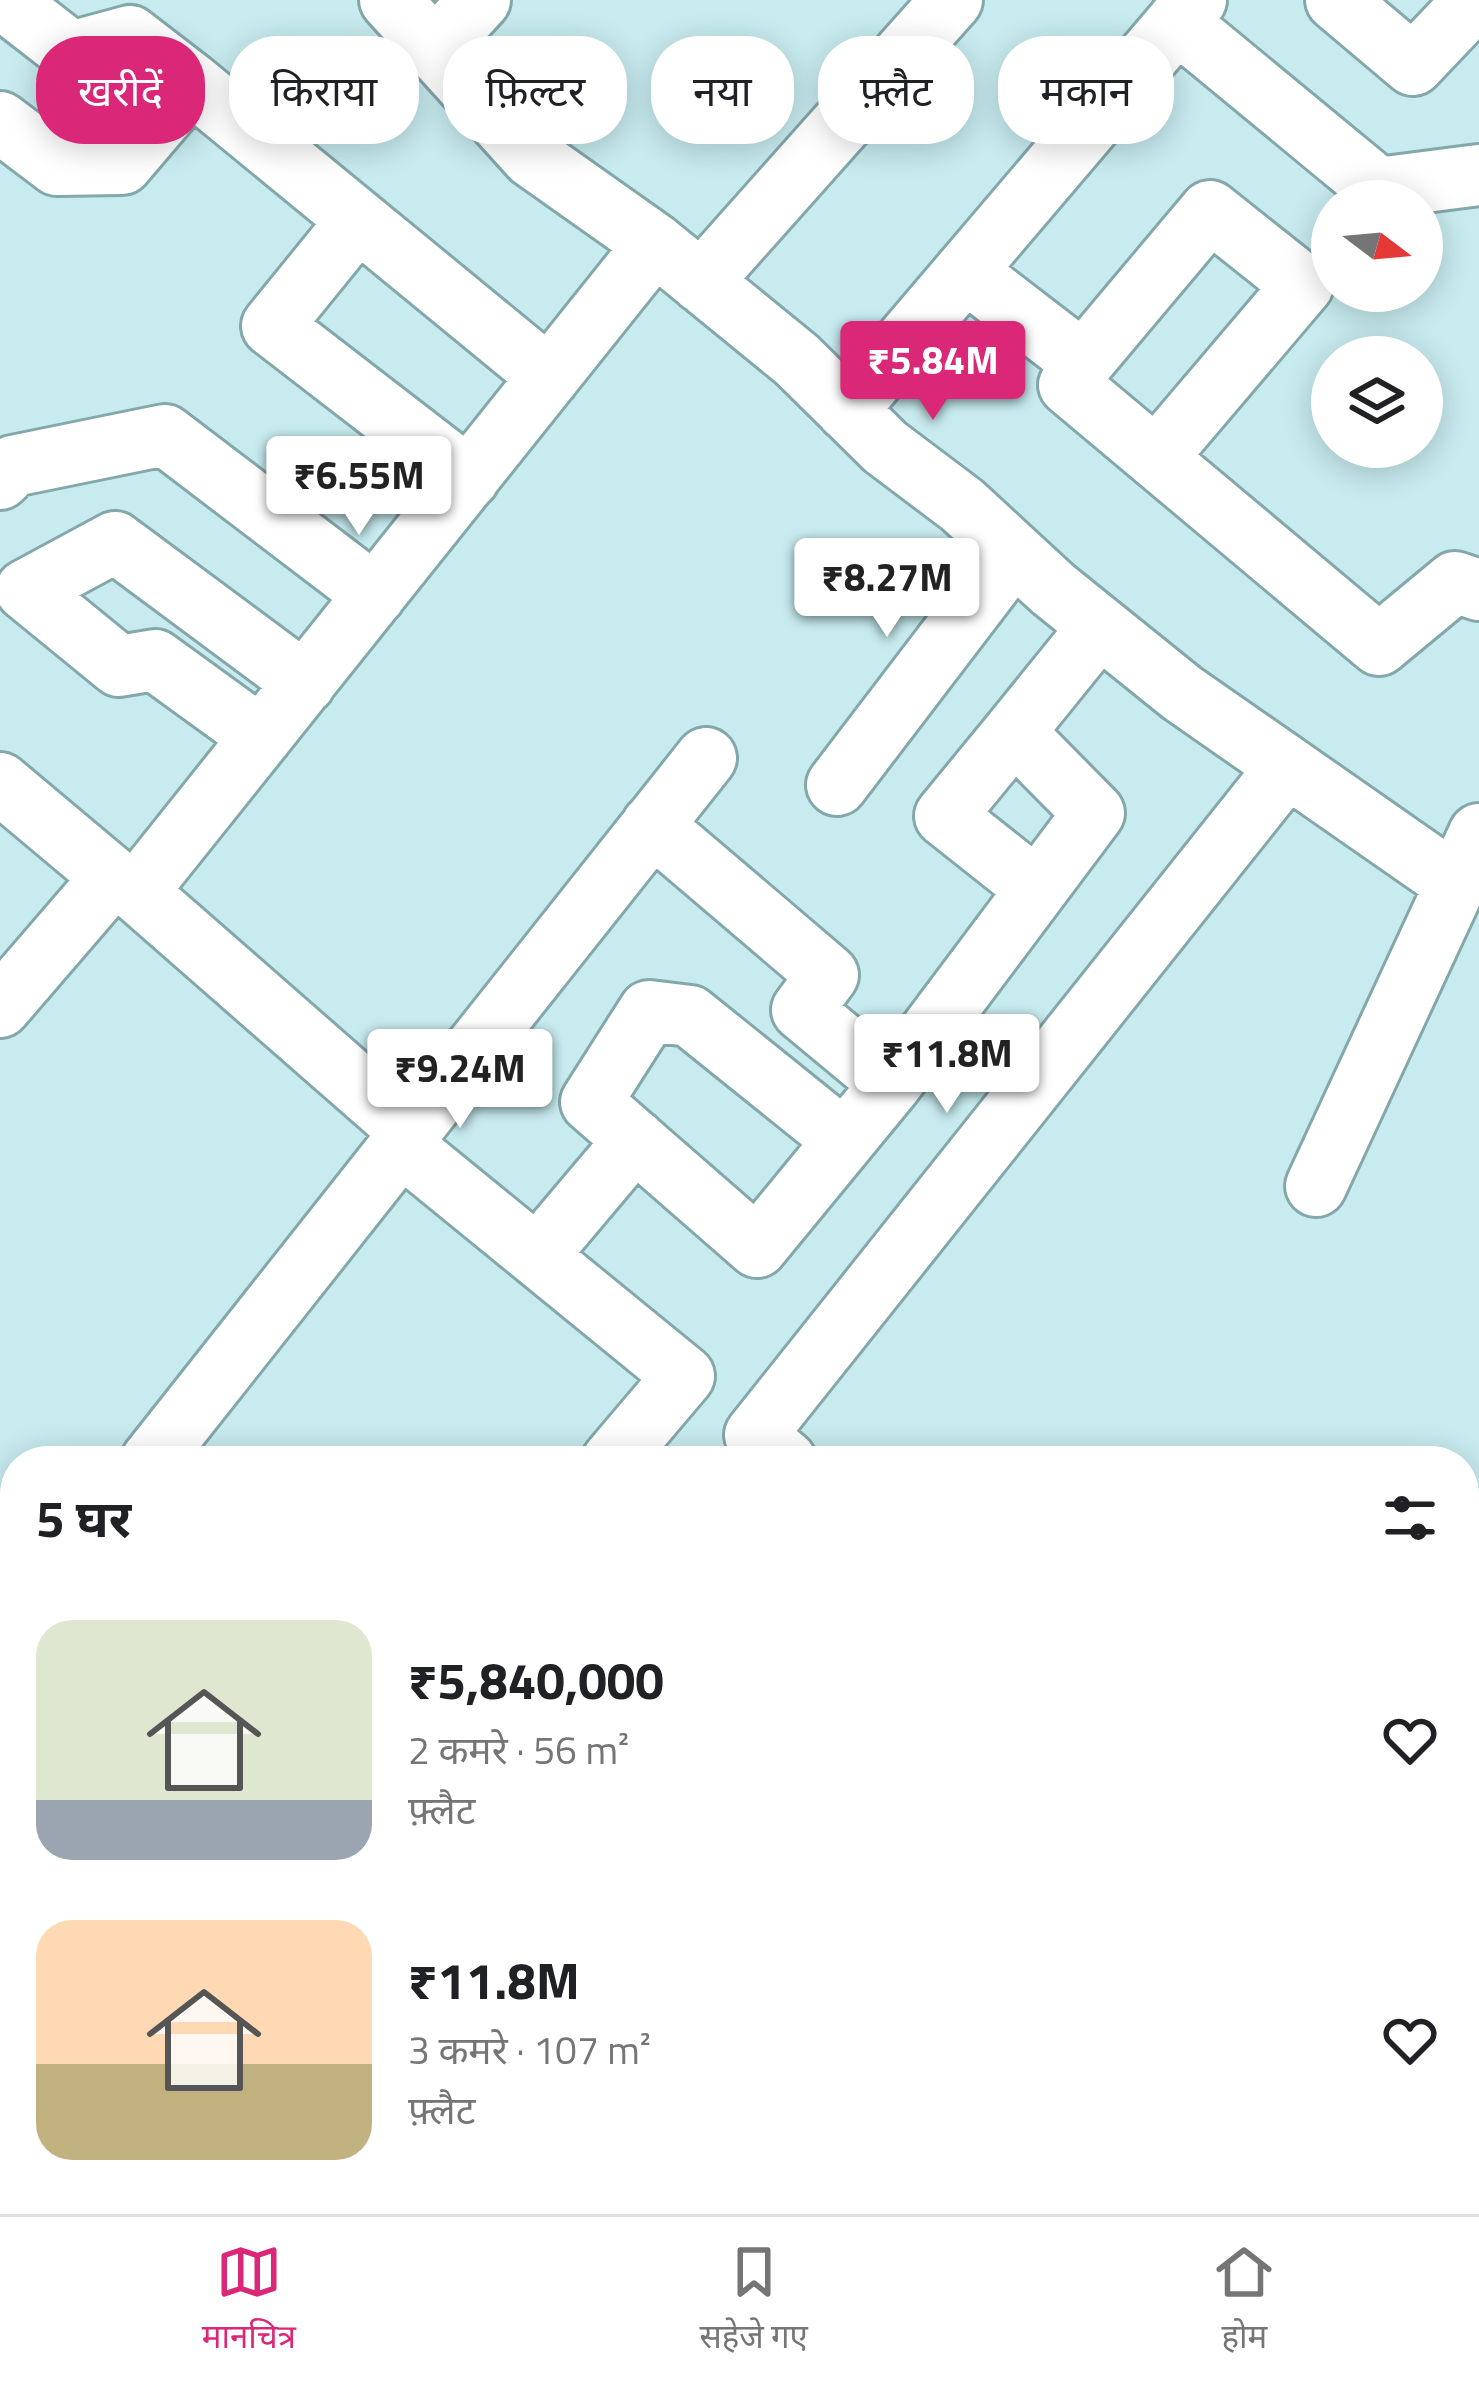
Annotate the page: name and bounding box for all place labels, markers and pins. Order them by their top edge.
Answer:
pin: ₹5.84M [835,321,1031,423]
pin: ₹6.55M [261,436,457,538]
pin: ₹8.27M [789,538,985,640]
pin: ₹11.8M [849,1014,1045,1116]
pin: ₹9.24M [362,1029,558,1131]

